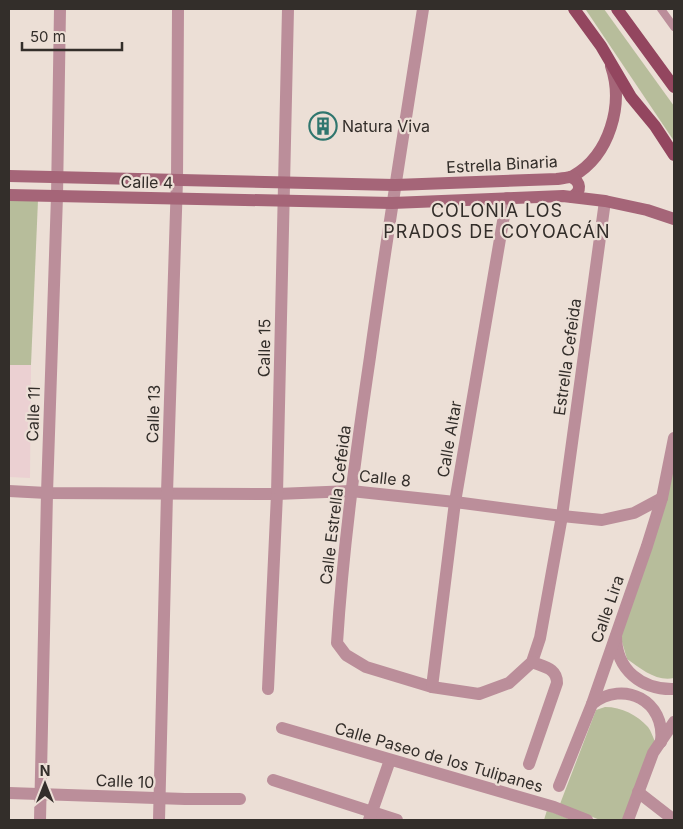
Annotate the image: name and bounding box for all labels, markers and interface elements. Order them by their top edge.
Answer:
scale bar [22,20,122,52]
text: 50 m [30,27,66,46]
building icon: Natura Viva [308,111,338,141]
place label: Natura Viva [342,116,430,136]
street label: Estrella Binaria [446,151,558,177]
street label: Calle 4 [121,172,173,192]
district label: COLONIA LOS PRADOS DE COYOACÁN [383,200,611,242]
street label: Estrella Cefeida [549,297,585,417]
street label: Calle 15 [253,319,275,377]
street label: Calle 13 [142,384,164,444]
street label: Calle 11 [22,386,44,442]
street label: Calle Altar [432,399,466,479]
street label: Calle Estrella Cefeida [315,424,355,586]
street label: Calle 8 [358,465,412,491]
street label: Calle Lira [586,573,628,645]
street label: Calle Paseo de los Tulipanes [332,718,546,796]
north arrow [20,759,70,809]
text: N [40,762,50,779]
street label: Calle 10 [95,770,155,792]

